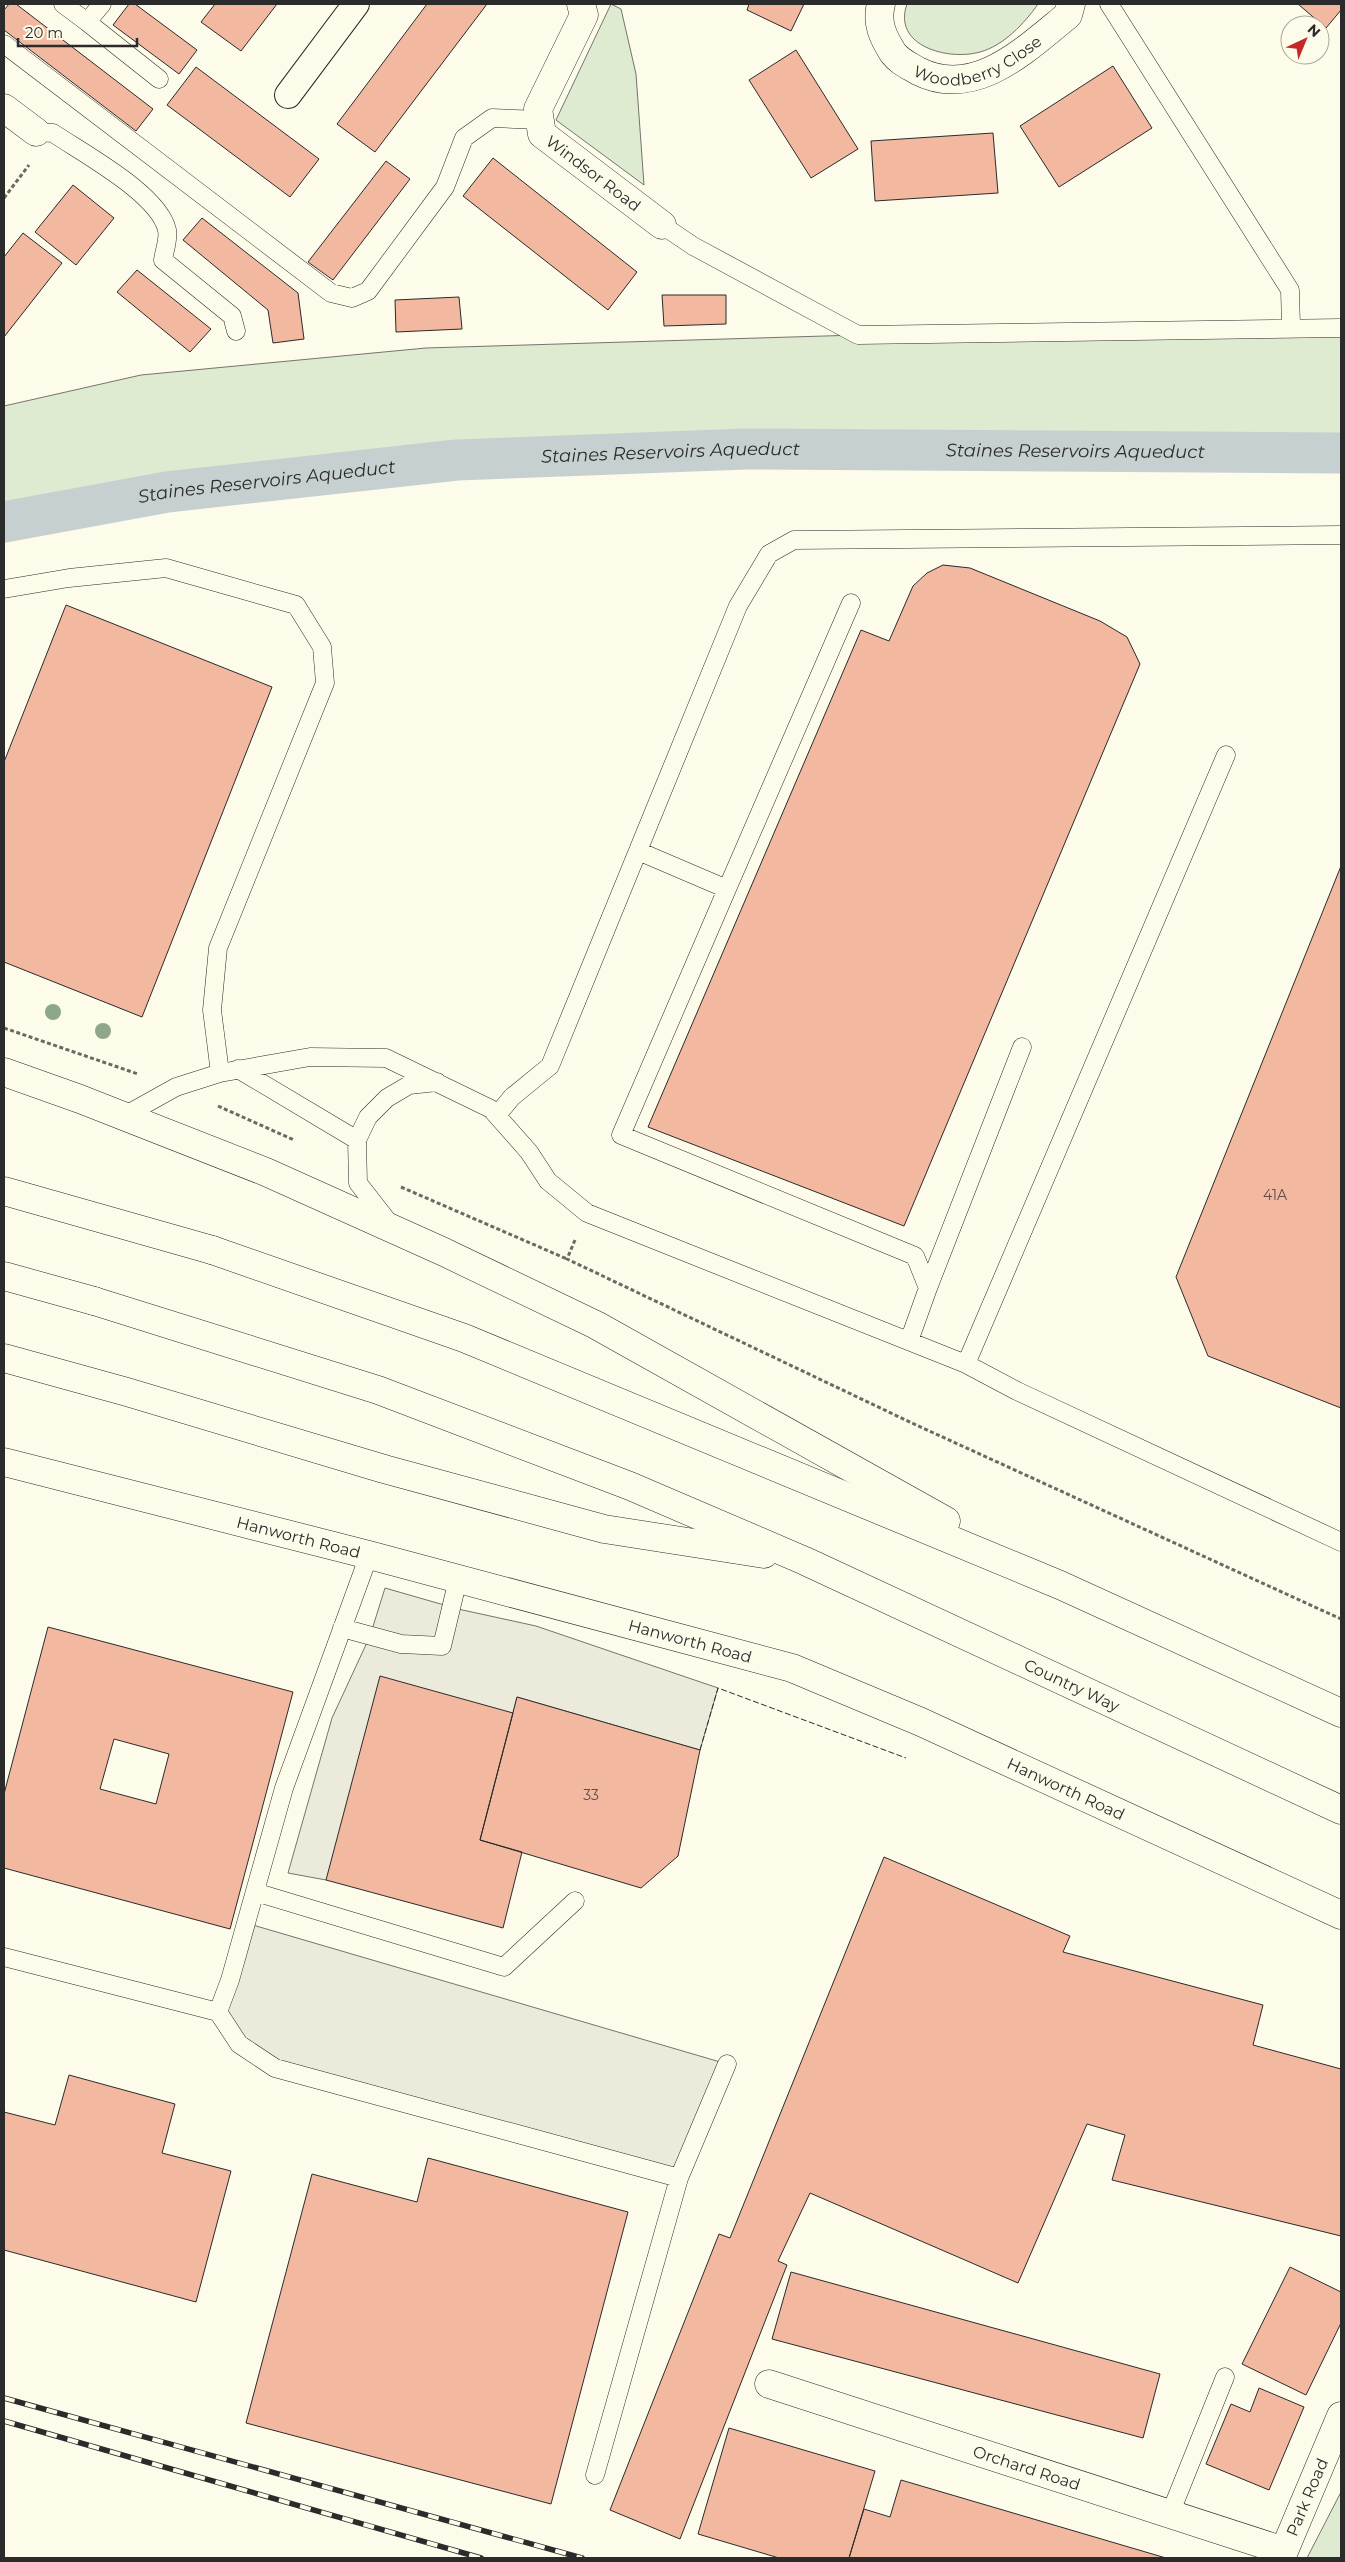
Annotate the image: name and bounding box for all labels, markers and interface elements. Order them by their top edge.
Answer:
scale bar [18,15,136,47]
north arrow [1280,15,1330,65]
text: N [1304,20,1324,41]
text: 20 m [25,23,63,42]
street label: Woodberry Close [911,32,1045,90]
street label: Windsor Road [542,131,644,215]
water label: Staines Reservoirs Aqueduct [540,438,801,468]
water label: Staines Reservoirs Aqueduct [946,439,1206,463]
water label: Staines Reservoirs Aqueduct [136,456,397,508]
house number: 41A [1263,1186,1288,1204]
street label: Hanworth Road [235,1513,362,1562]
street label: Hanworth Road [626,1616,754,1667]
street label: Country Way [1021,1655,1123,1716]
street label: Hanworth Road [1004,1754,1128,1824]
house number: 33 [583,1786,599,1804]
street label: Orchard Road [970,2442,1083,2494]
street label: Park Road [1282,2455,1332,2539]

